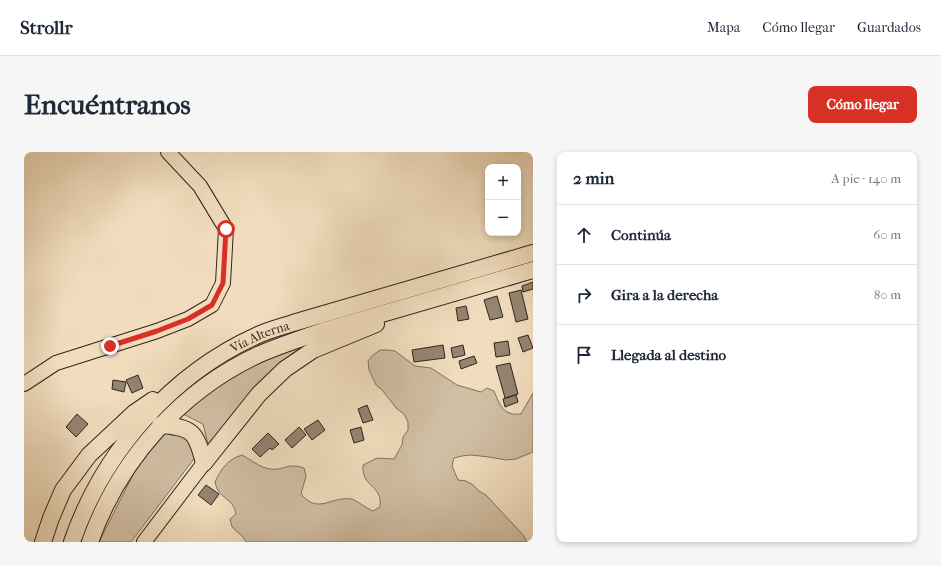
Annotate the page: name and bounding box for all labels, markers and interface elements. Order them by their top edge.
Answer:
text: Strollr [20,17,73,39]
text: Mapa [707,19,740,36]
text: Cómo llegar [762,19,835,36]
text: Guardados [857,19,921,36]
button: Cómo llegar [808,86,917,123]
text: Encuéntranos [24,88,191,121]
map controls [485,164,521,236]
button: + [485,164,521,200]
text: 2 min [573,168,614,188]
text: A pie · 140 m [831,171,901,186]
button: − [485,200,521,236]
route start [217,220,235,238]
icon: ahead [573,224,595,246]
text: Continúa [611,226,671,244]
text: 60 m [873,227,901,242]
icon: right [573,284,595,306]
text: Gira a la derecha [611,286,718,304]
text: 80 m [874,287,901,302]
street label: Vía Alterna [227,317,292,356]
route end [101,337,119,355]
icon: arrive [573,344,595,366]
text: Llegada al destino [611,346,726,364]

